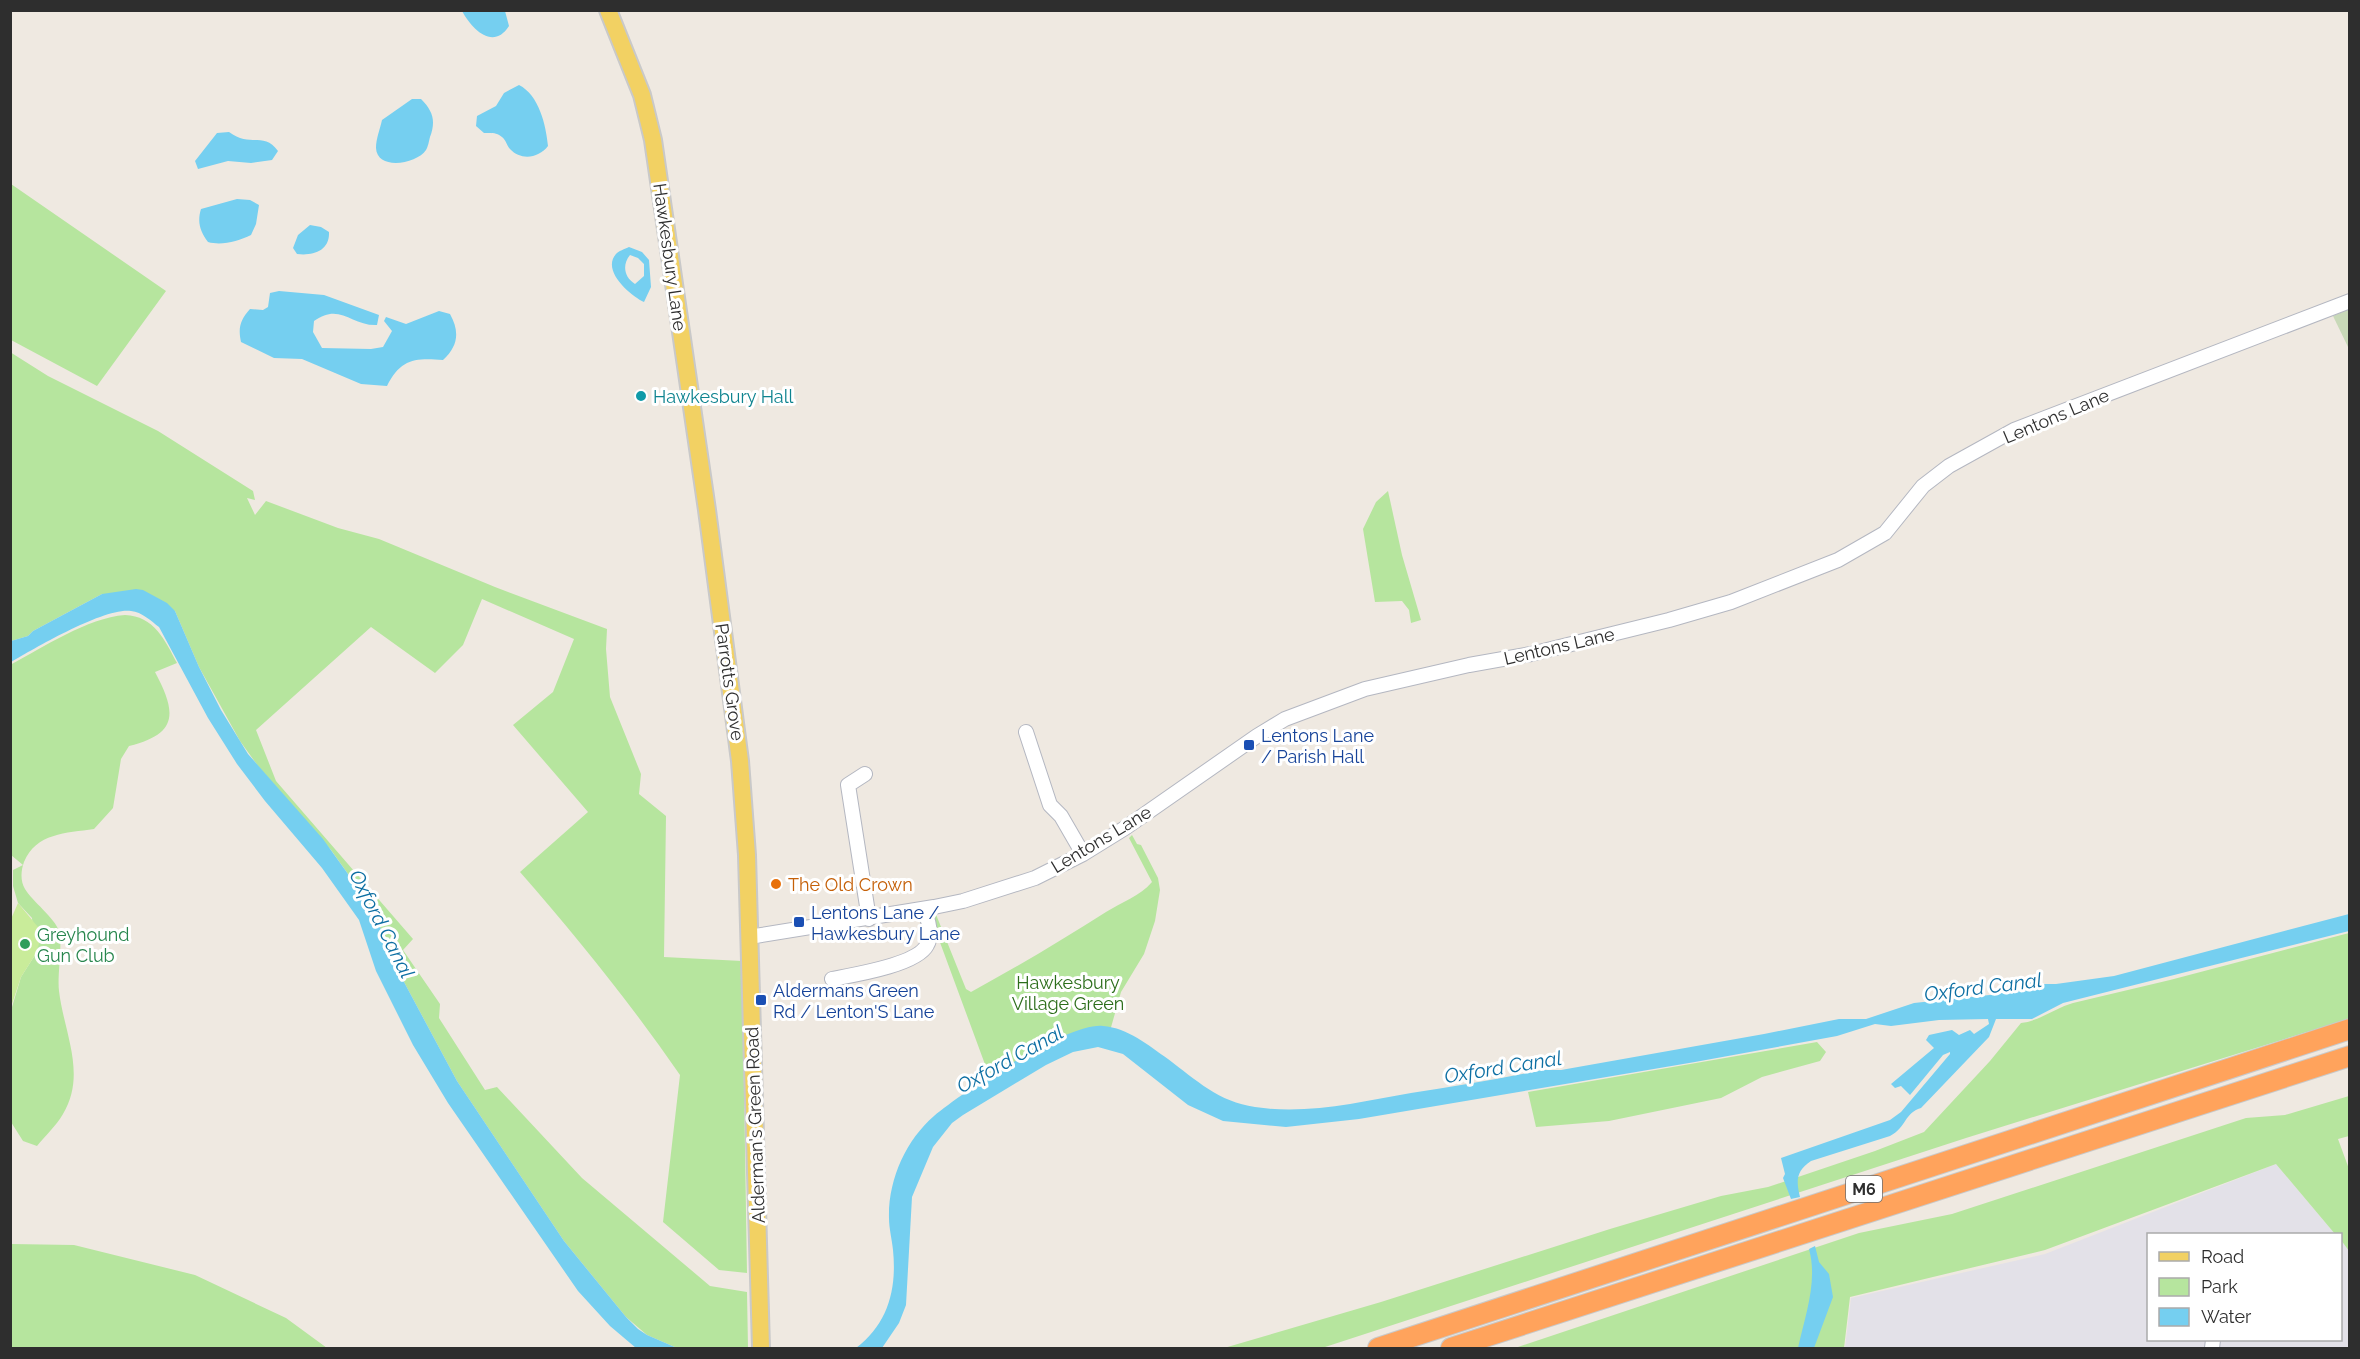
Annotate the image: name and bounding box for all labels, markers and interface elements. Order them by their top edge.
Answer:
street label: Hawkesbury Lane [649,182,691,333]
street label: Lentons Lane [2000,384,2112,448]
place label: Hawkesbury Hall [653,386,794,407]
marker: Hawkesbury Hall [634,389,648,403]
street label: Parrotts Grove [711,622,749,742]
street label: Lentons Lane [1502,623,1617,669]
place label: Lentons Lane / Parish Hall [1261,725,1374,767]
marker: Lentons Lane / Parish Hall [1242,738,1256,752]
street label: Lentons Lane [1047,801,1155,877]
water label: Oxford Canal [344,866,420,982]
place label: The Old Crown [788,874,913,895]
marker: The Old Crown [769,877,783,891]
place label: Lentons Lane / Hawkesbury Lane [811,902,960,944]
marker: Lentons Lane / Hawkesbury Lane [792,915,806,929]
place label: Greyhound Gun Club [37,924,130,966]
marker: Greyhound Gun Club [18,937,32,951]
water label: Oxford Canal [1923,968,2043,1006]
park label: Hawkesbury Village Green [1012,972,1124,1014]
place label: Aldermans Green Rd / Lenton'S Lane [773,980,935,1022]
marker: Aldermans Green Rd / Lenton'S Lane [754,993,768,1007]
water label: Oxford Canal [952,1020,1068,1098]
street label: Alderman's Green Road [741,1026,769,1224]
water label: Oxford Canal [1443,1046,1563,1088]
road number: M6 [1846,1176,1882,1202]
legend [2147,1233,2342,1341]
text: Road [2201,1246,2244,1267]
text: Park [2201,1276,2238,1297]
text: Water [2201,1306,2252,1327]

